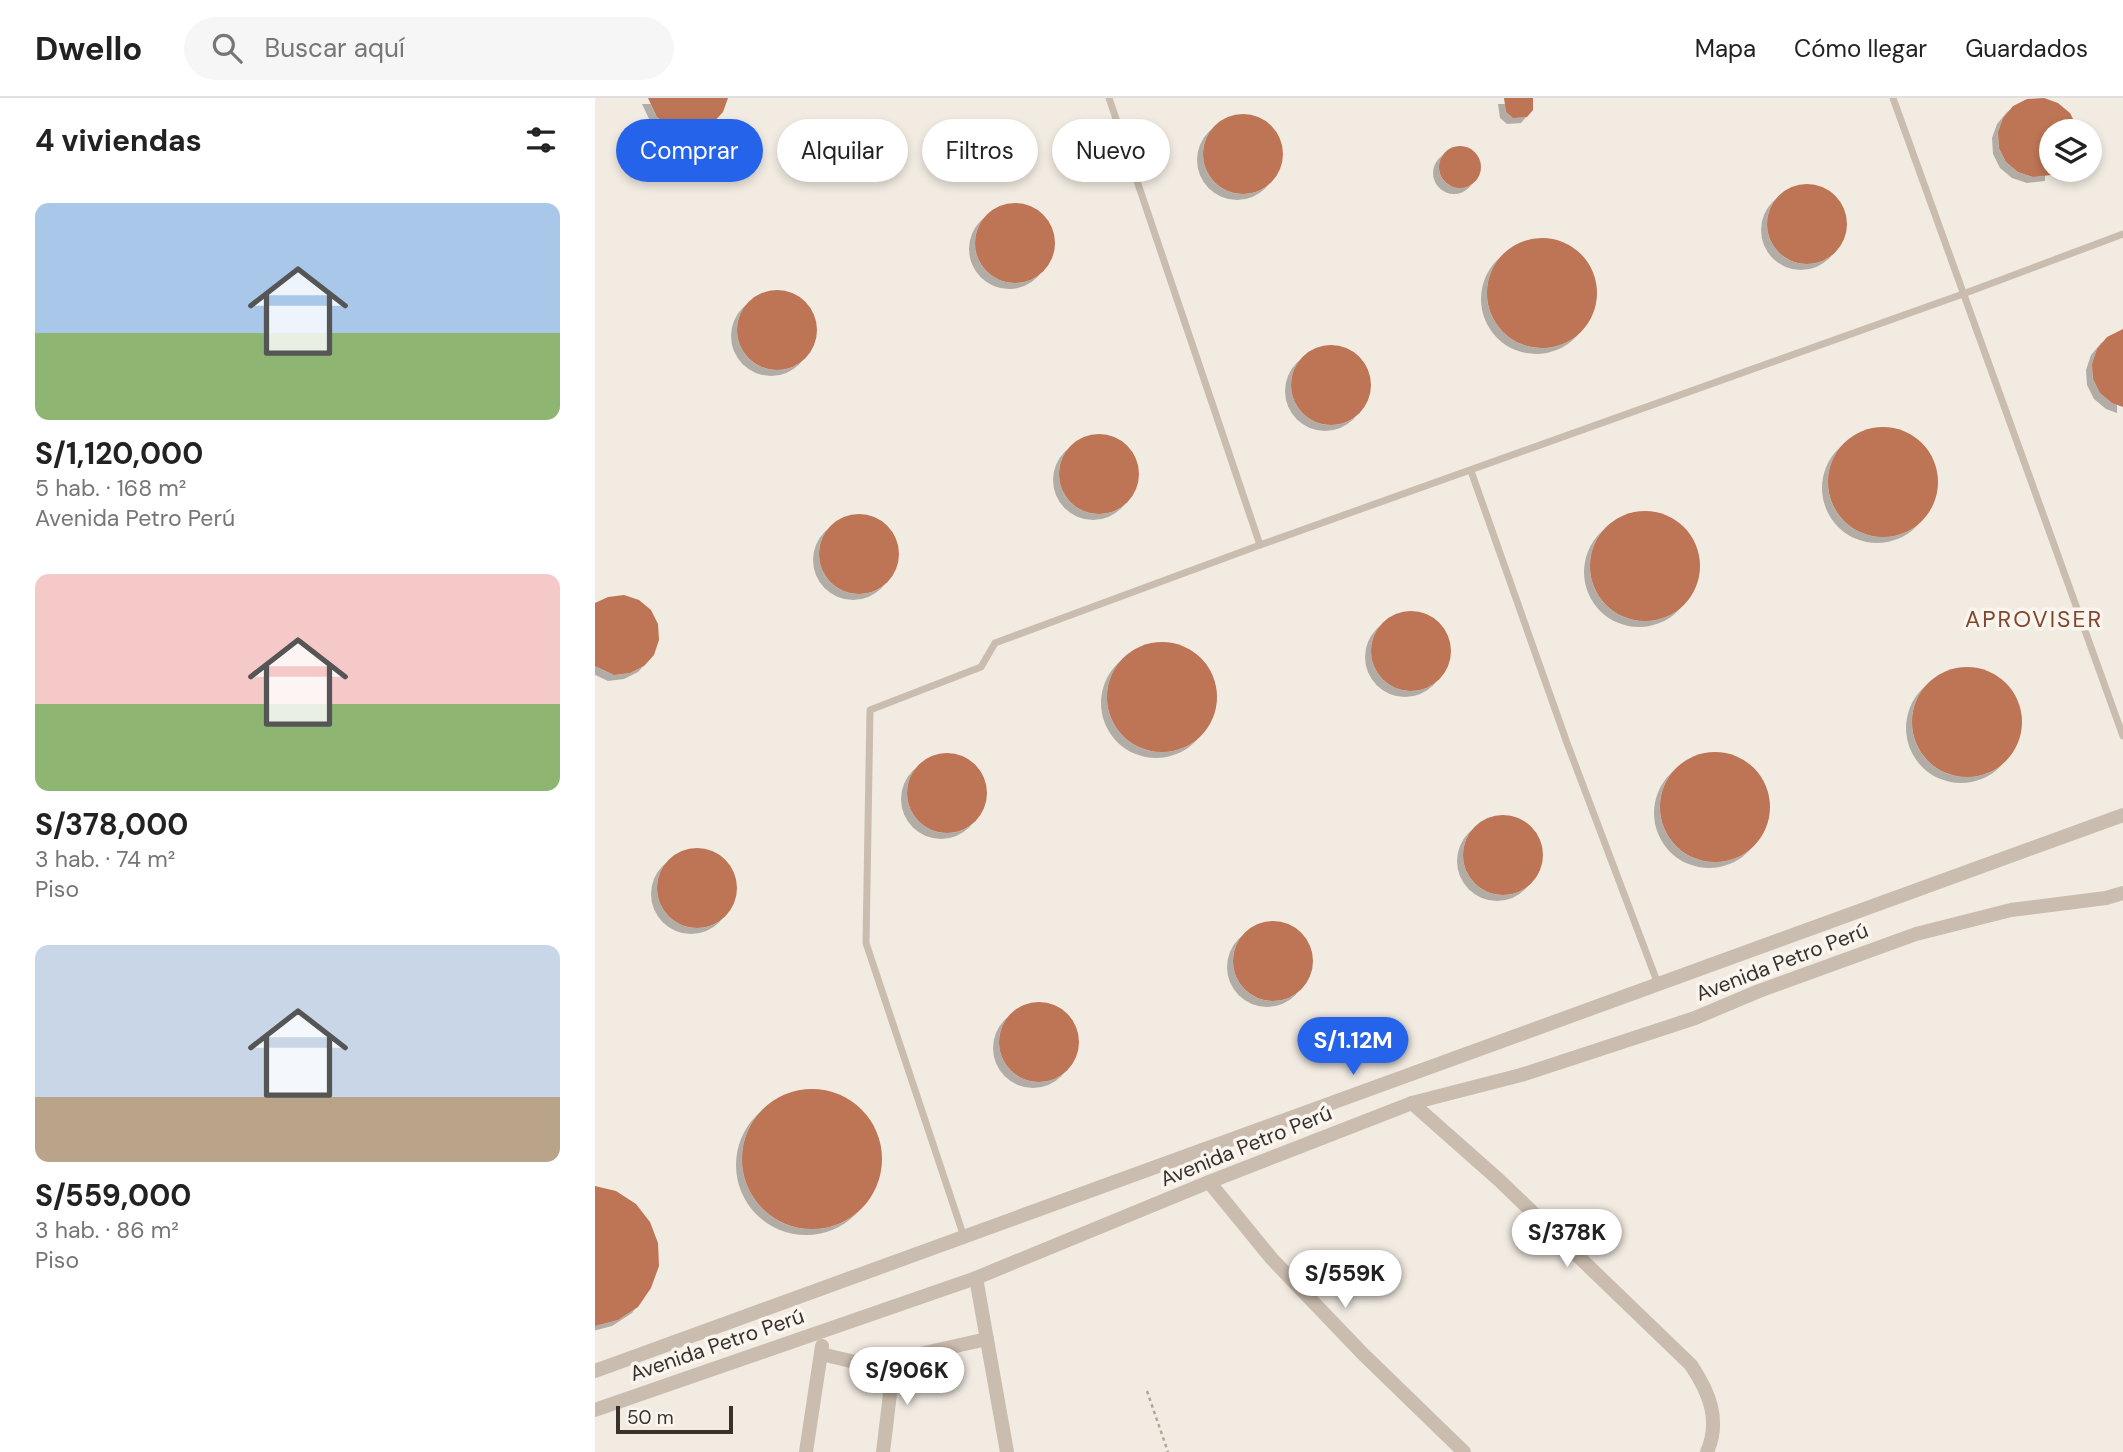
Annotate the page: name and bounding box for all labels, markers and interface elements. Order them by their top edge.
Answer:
search box [184,17,674,80]
text: Dwello [35,27,142,70]
icon: search [208,29,246,67]
text: Buscar aquí [264,31,405,65]
text: Mapa [1695,33,1756,64]
text: Cómo llegar [1794,33,1927,64]
text: Guardados [1965,33,2088,64]
chip: Comprar [616,119,763,182]
chip: Alquilar [777,119,908,182]
chip: Filtros [922,119,1038,182]
chip: Nuevo [1052,119,1170,182]
map controls [2039,119,2102,182]
button: layers [2039,119,2102,182]
text: 4 viviendas [35,121,202,160]
icon: filters [522,121,560,159]
icon: home [235,248,361,374]
text: S/1,120,000 [35,434,203,473]
text: 5 hab. · 168 m² [35,473,186,503]
text: Avenida Petro Perú [35,503,235,533]
district label: APROVISER [1965,604,2103,634]
icon: home [235,619,361,745]
text: S/378,000 [35,805,188,844]
text: 3 hab. · 74 m² [35,844,175,874]
text: Piso [35,874,79,904]
street label: Avenida Petro Perú [1692,916,1872,1008]
icon: home [235,990,361,1116]
pin: S/1.12M [1288,1018,1418,1077]
text: S/1.12M [1313,1025,1393,1055]
street label: Avenida Petro Perú [1156,1099,1336,1193]
text: S/559,000 [35,1176,191,1215]
pin: S/378K [1510,1210,1624,1269]
text: 3 hab. · 86 m² [35,1215,179,1245]
text: S/378K [1528,1217,1606,1247]
text: Piso [35,1245,79,1275]
pin: S/559K [1288,1250,1402,1310]
text: S/559K [1305,1258,1385,1288]
street label: Avenida Petro Perú [626,1302,808,1388]
pin: S/906K [850,1348,964,1407]
text: S/906K [865,1355,949,1385]
scale bar [616,1403,733,1435]
text: 50 m [627,1405,674,1430]

